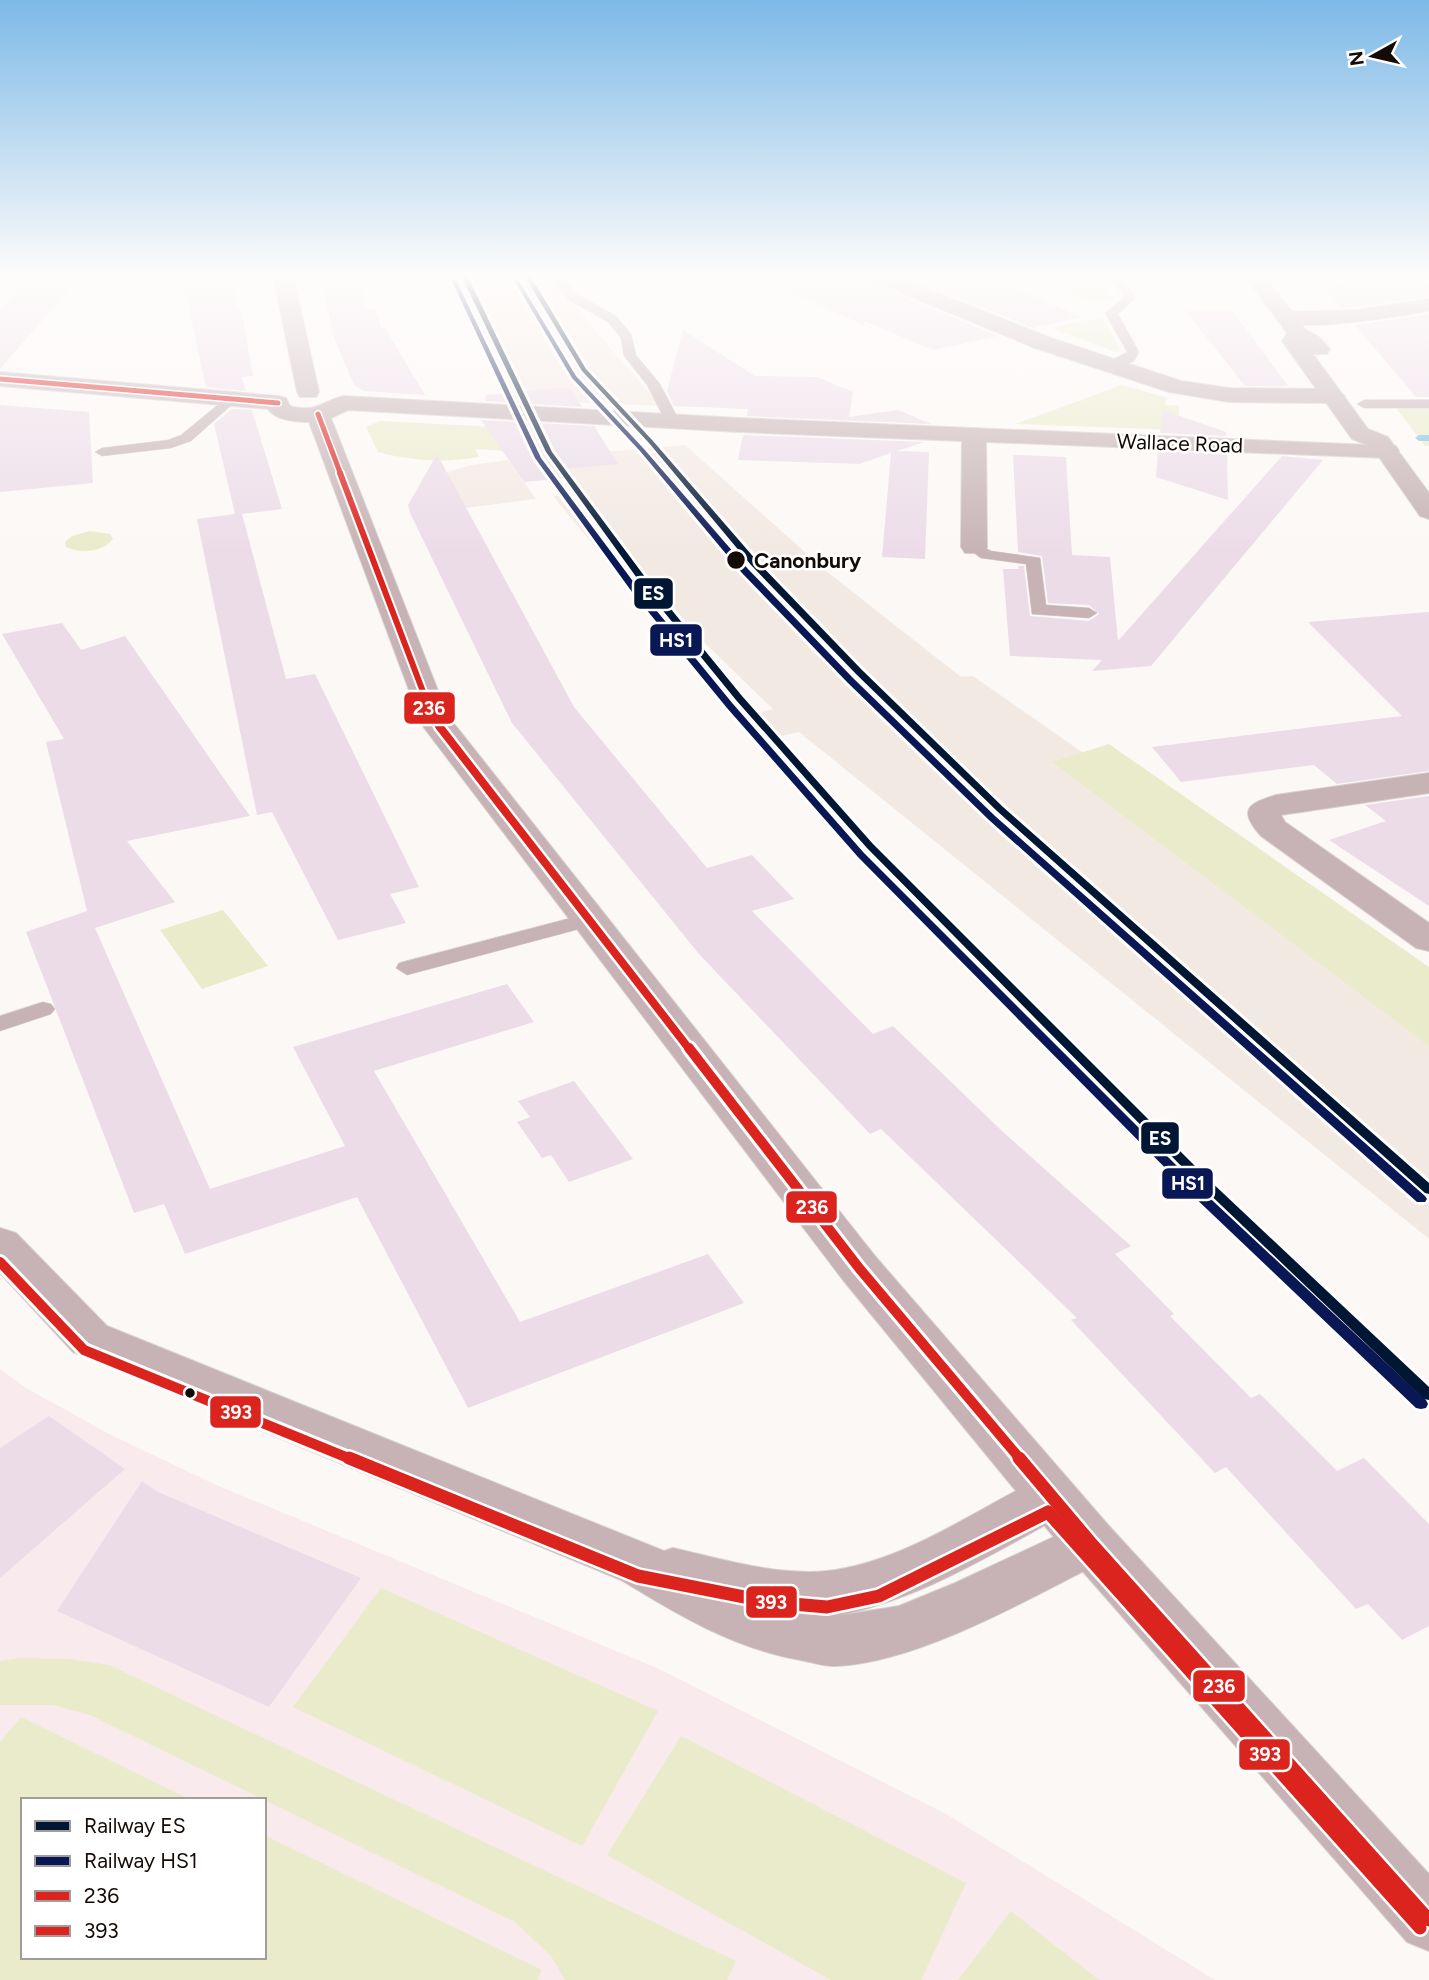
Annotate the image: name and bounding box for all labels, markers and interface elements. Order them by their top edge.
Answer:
north arrow [1338,21,1408,91]
text: N [1344,49,1369,67]
street label: Wallace Road [1116,428,1244,458]
place label: Canonbury [754,548,862,573]
marker: Canonbury [725,549,747,571]
line badge: ES [633,577,674,610]
text: ES [642,582,664,605]
line badge: HS1 [649,623,703,657]
text: HS1 [659,629,693,652]
line badge: 236 [403,691,456,725]
text: 236 [413,697,445,720]
line badge: ES [1140,1121,1180,1155]
text: ES [1149,1127,1171,1150]
line badge: HS1 [1161,1167,1214,1200]
text: HS1 [1171,1172,1205,1195]
line badge: 236 [785,1190,838,1224]
text: 236 [796,1196,828,1219]
unlabelled marker [183,1386,197,1400]
line badge: 393 [209,1395,262,1429]
text: 393 [220,1401,252,1424]
line badge: 393 [745,1585,798,1619]
text: 393 [755,1591,787,1614]
line badge: 236 [1192,1669,1246,1703]
text: 236 [1203,1675,1235,1698]
line badge: 393 [1238,1738,1291,1771]
text: 393 [1249,1743,1281,1766]
legend [21,1798,266,1959]
text: Railway ES [84,1813,186,1838]
text: Railway HS1 [84,1848,198,1873]
text: 236 [84,1883,119,1908]
text: 393 [84,1918,119,1943]

